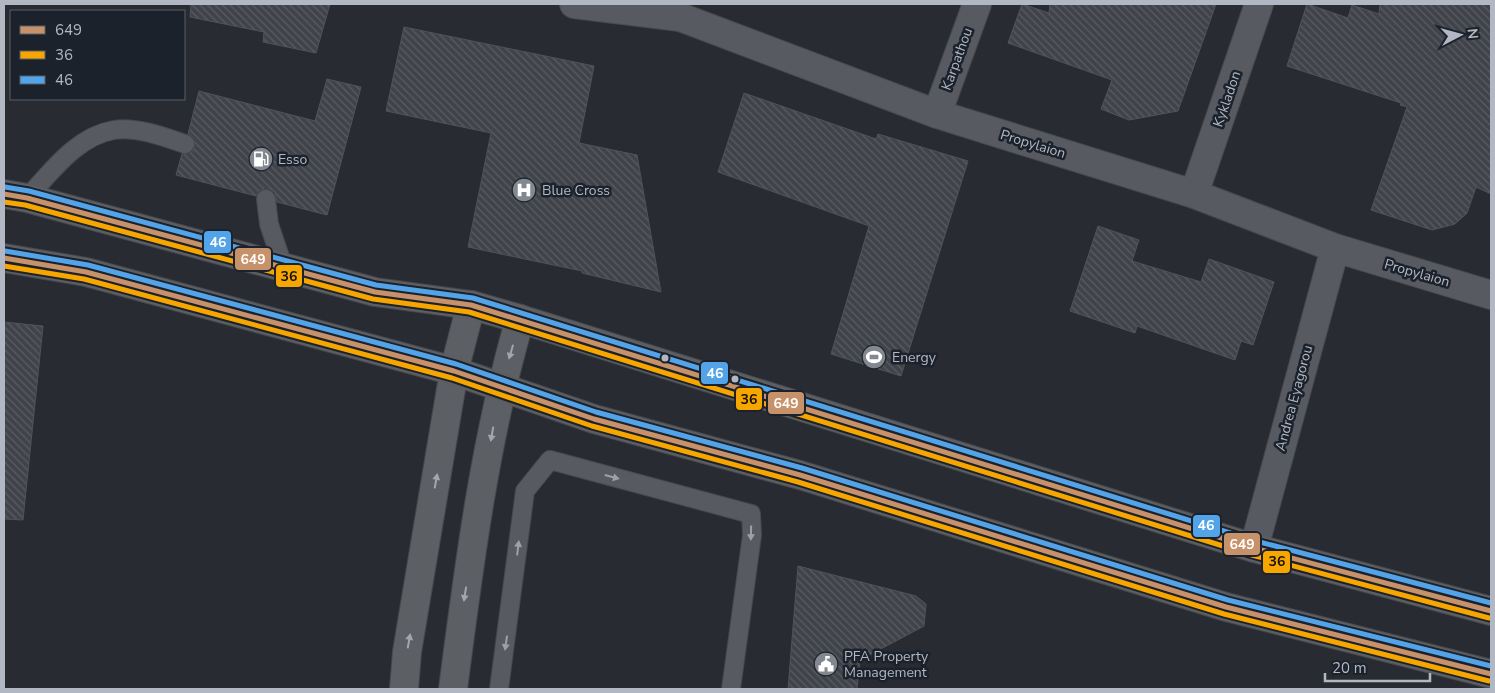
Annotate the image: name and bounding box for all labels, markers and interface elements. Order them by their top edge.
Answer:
legend [10,10,185,100]
north arrow [1435,10,1485,60]
text: 649 [55,20,82,40]
street label: Karpathou [937,25,977,93]
text: N [1462,27,1482,40]
text: 36 [55,45,73,65]
street label: Kykladon [1209,68,1245,130]
text: 46 [55,70,73,90]
street label: Propylaion [998,125,1068,163]
fuel station icon: Esso [248,146,274,172]
place label: Esso [278,150,308,169]
hospital icon: Blue Cross [511,177,537,203]
place label: Blue Cross [542,181,610,200]
line badge: 46 [203,230,232,254]
text: 46 [210,233,226,252]
line badge: 649 [234,247,272,271]
text: 649 [240,250,266,269]
street label: Propylaion [1382,255,1452,291]
line badge: 36 [275,264,303,288]
text: 36 [281,267,297,286]
street label: Andrea Eyagorou [1271,343,1317,453]
sports icon: Energy [861,344,887,370]
one-way arrow [506,345,514,360]
place label: Energy [892,348,937,367]
unlabelled marker [660,353,670,363]
line badge: 46 [700,361,729,385]
text: 46 [707,364,723,383]
unlabelled marker [730,374,740,384]
line badge: 36 [735,387,763,411]
text: 36 [741,390,757,409]
line badge: 649 [767,391,805,415]
text: 649 [773,394,799,413]
one-way arrow [487,426,495,442]
one-way arrow [433,472,441,488]
one-way arrow [605,473,620,481]
line badge: 46 [1192,514,1221,538]
text: 46 [1198,516,1214,535]
one-way arrow [747,526,755,542]
line badge: 649 [1223,532,1261,556]
text: 649 [1229,535,1255,554]
one-way arrow [514,540,522,556]
line badge: 36 [1262,550,1291,574]
text: 36 [1269,552,1285,571]
one-way arrow [461,586,469,602]
one-way arrow [406,632,414,648]
one-way arrow [502,635,510,651]
place label: PFA Property Management [844,647,929,682]
scale bar [1325,650,1430,682]
public building icon: PFA Property Management [813,651,839,677]
text: 20 m [1332,658,1367,678]

